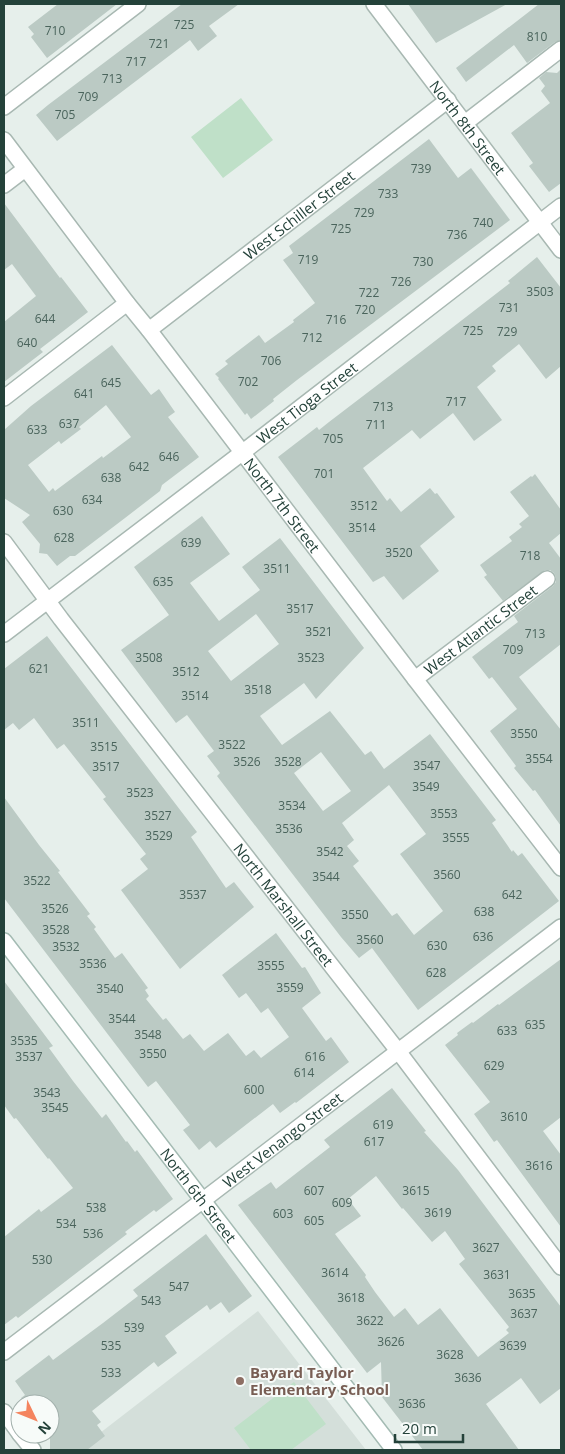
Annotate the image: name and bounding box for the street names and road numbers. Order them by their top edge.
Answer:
street label: North 8th Street [425,76,510,179]
street label: West Schiller Street [239,166,358,264]
street label: West Tioga Street [252,357,361,448]
street label: North 7th Street [240,454,325,556]
street label: West Atlantic Street [420,580,541,679]
street label: North Marshall Street [229,839,338,970]
street label: West Venango Street [218,1087,346,1192]
street label: North 6th Street [156,1144,241,1246]

